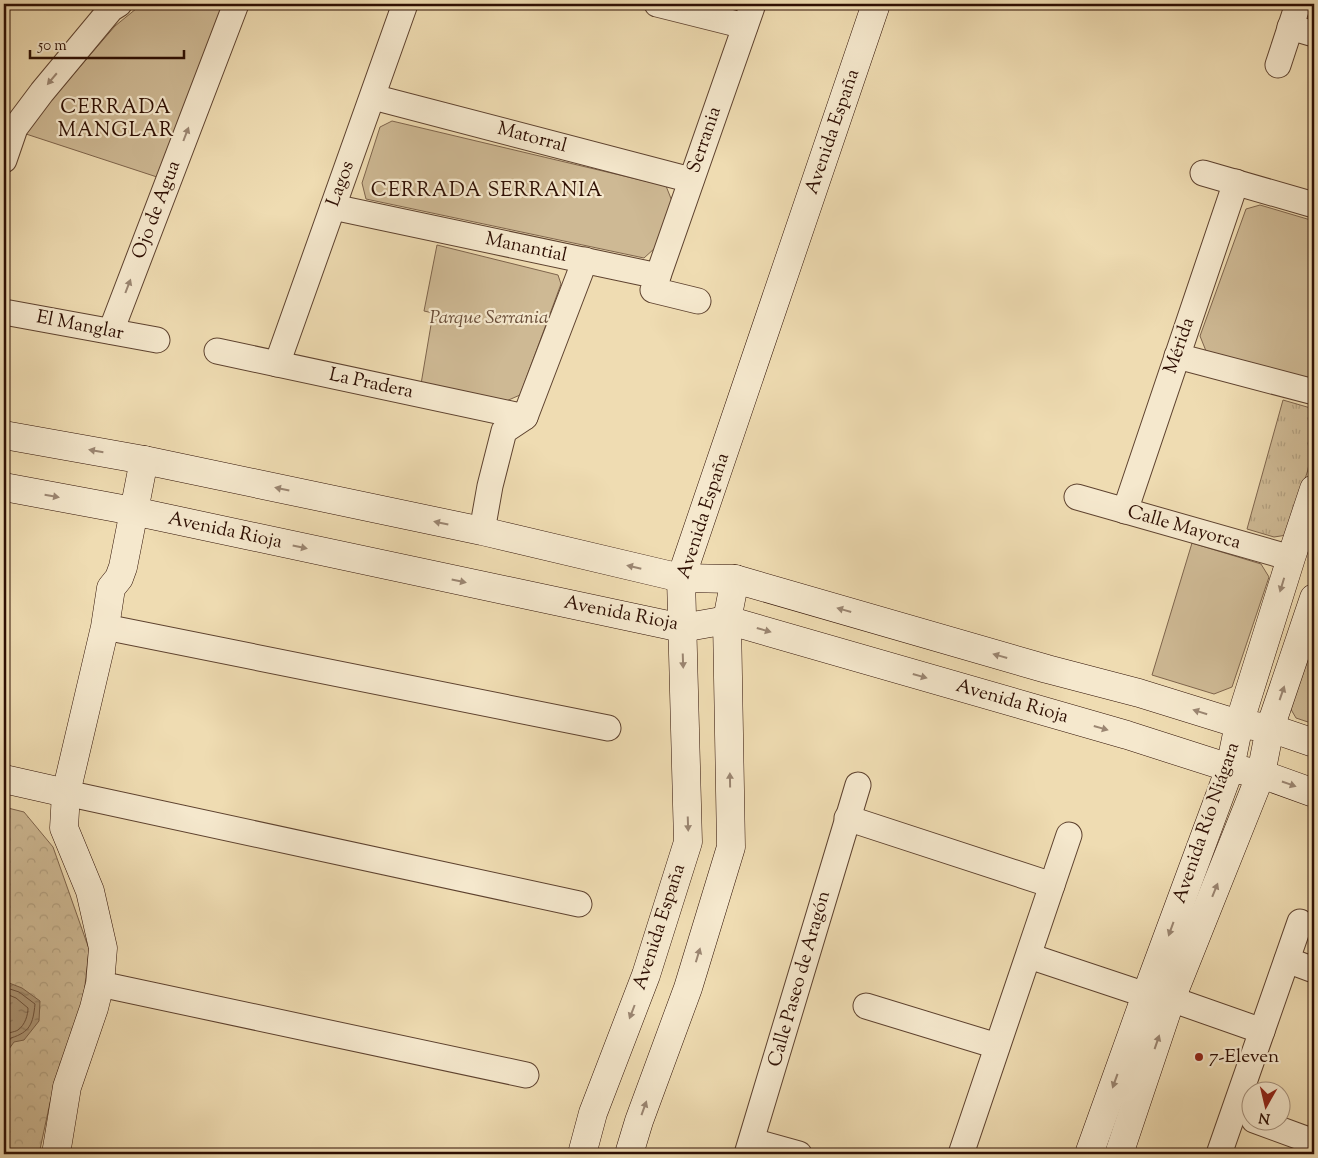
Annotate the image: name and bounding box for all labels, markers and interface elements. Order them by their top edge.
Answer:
scale bar [30,28,184,60]
text: 50 m [37,36,67,57]
street label: Avenida España [799,65,867,198]
one-way arrow [47,72,58,85]
district label: CERRADA MANGLAR [58,94,174,146]
street label: Serrania [681,103,729,177]
street label: Matorral [494,116,570,160]
one-way arrow [182,126,190,141]
street label: Ojo de Agua [126,157,188,263]
street label: Lagos [320,157,362,211]
district label: CERRADA SERRANIA [371,177,603,206]
street label: Manantial [483,226,569,270]
one-way arrow [124,278,132,293]
street label: El Manglar [34,304,126,348]
park label: Parque Serrania [429,305,549,332]
street label: Mérida [1158,314,1202,378]
street label: La Pradera [326,362,416,406]
one-way arrow [88,447,104,455]
street label: Avenida España [671,449,737,582]
one-way arrow [275,485,290,493]
one-way arrow [44,493,60,501]
street label: Calle Mayorca [1124,499,1244,557]
street label: Avenida Rioja [165,506,285,556]
one-way arrow [434,519,449,527]
one-way arrow [293,543,308,551]
one-way arrow [626,563,641,571]
one-way arrow [452,577,468,585]
one-way arrow [1278,578,1286,593]
street label: Avenida Rioja [562,590,681,638]
one-way arrow [836,606,851,614]
one-way arrow [756,627,771,635]
one-way arrow [992,651,1007,659]
one-way arrow [679,654,687,670]
one-way arrow [912,672,927,680]
street label: Avenida Rioja [953,673,1072,731]
one-way arrow [1278,685,1286,700]
one-way arrow [1193,708,1208,716]
one-way arrow [1093,724,1108,732]
street label: Avenida Río Niágara [1167,739,1247,907]
one-way arrow [726,771,734,787]
one-way arrow [1282,781,1297,788]
one-way arrow [684,816,692,832]
street label: Avenida España [627,860,693,993]
one-way arrow [1211,883,1219,897]
street label: Calle Paseo de Aragón [762,888,838,1070]
one-way arrow [1167,921,1174,936]
one-way arrow [694,947,702,962]
one-way arrow [628,1005,636,1020]
one-way arrow [1153,1034,1161,1049]
place label: 7-Eleven [1209,1044,1279,1071]
marker: 7-Eleven [1193,1051,1205,1063]
one-way arrow [1111,1074,1118,1089]
north arrow [1240,1080,1290,1130]
one-way arrow [641,1100,648,1115]
text: N [1258,1106,1271,1128]

